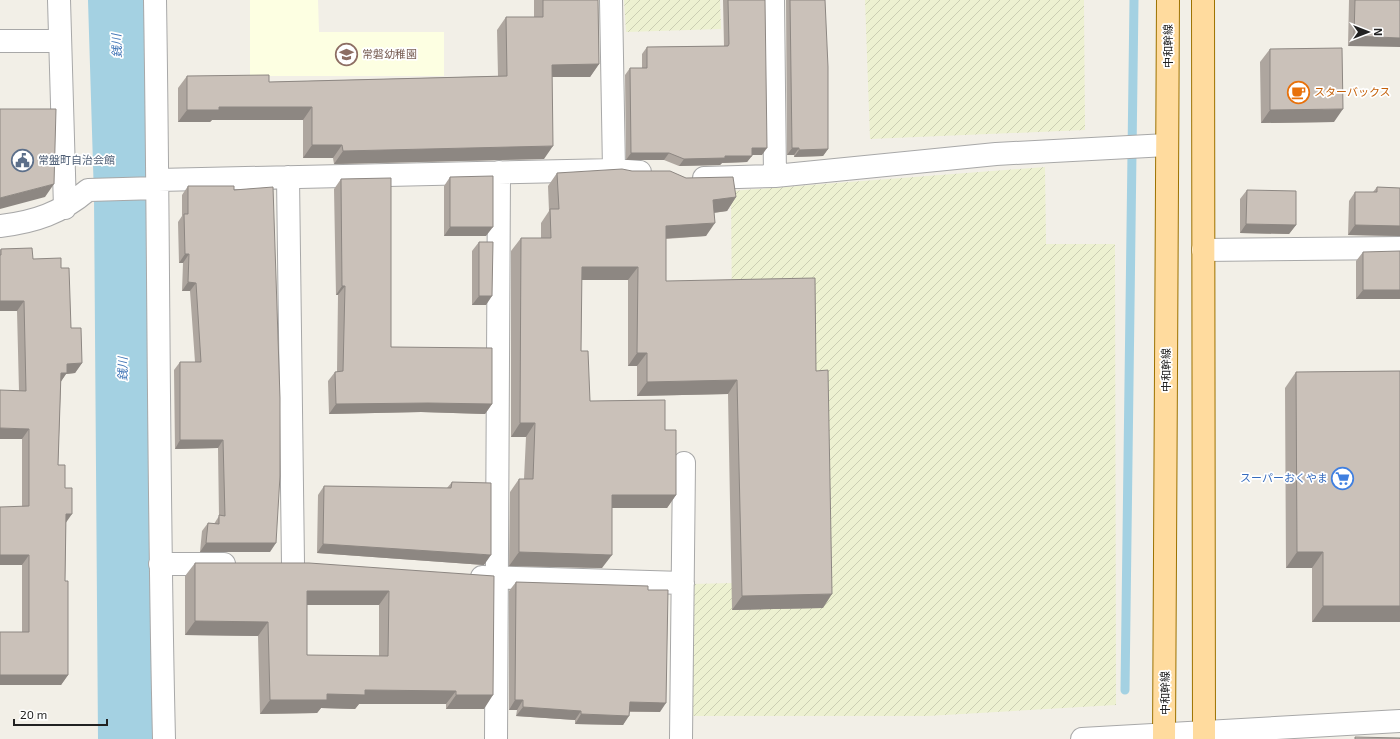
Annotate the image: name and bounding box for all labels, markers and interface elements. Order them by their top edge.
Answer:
north arrow [1348,12,1388,52]
street label: 中和幹線 [1161,24,1174,68]
text: N [1372,28,1385,36]
water label: 銭川 [109,32,123,58]
school or university icon: 常磐幼稚園 [334,41,360,67]
place label: 常磐幼稚園 [362,47,417,60]
cafe icon: スターバックス [1285,79,1311,105]
place label: スターバックス [1314,85,1391,98]
public building icon: 常盤町自治会館 [10,147,36,173]
place label: 常盤町自治会館 [38,153,115,166]
street label: 中和幹線 [1159,348,1172,392]
water label: 銭川 [115,355,129,381]
supermarket icon: スーパーおくやま [1330,465,1356,491]
place label: スーパーおくやま [1240,471,1328,484]
street label: 中和幹線 [1158,671,1171,715]
scale bar [14,701,107,727]
text: 20 m [20,707,47,721]

